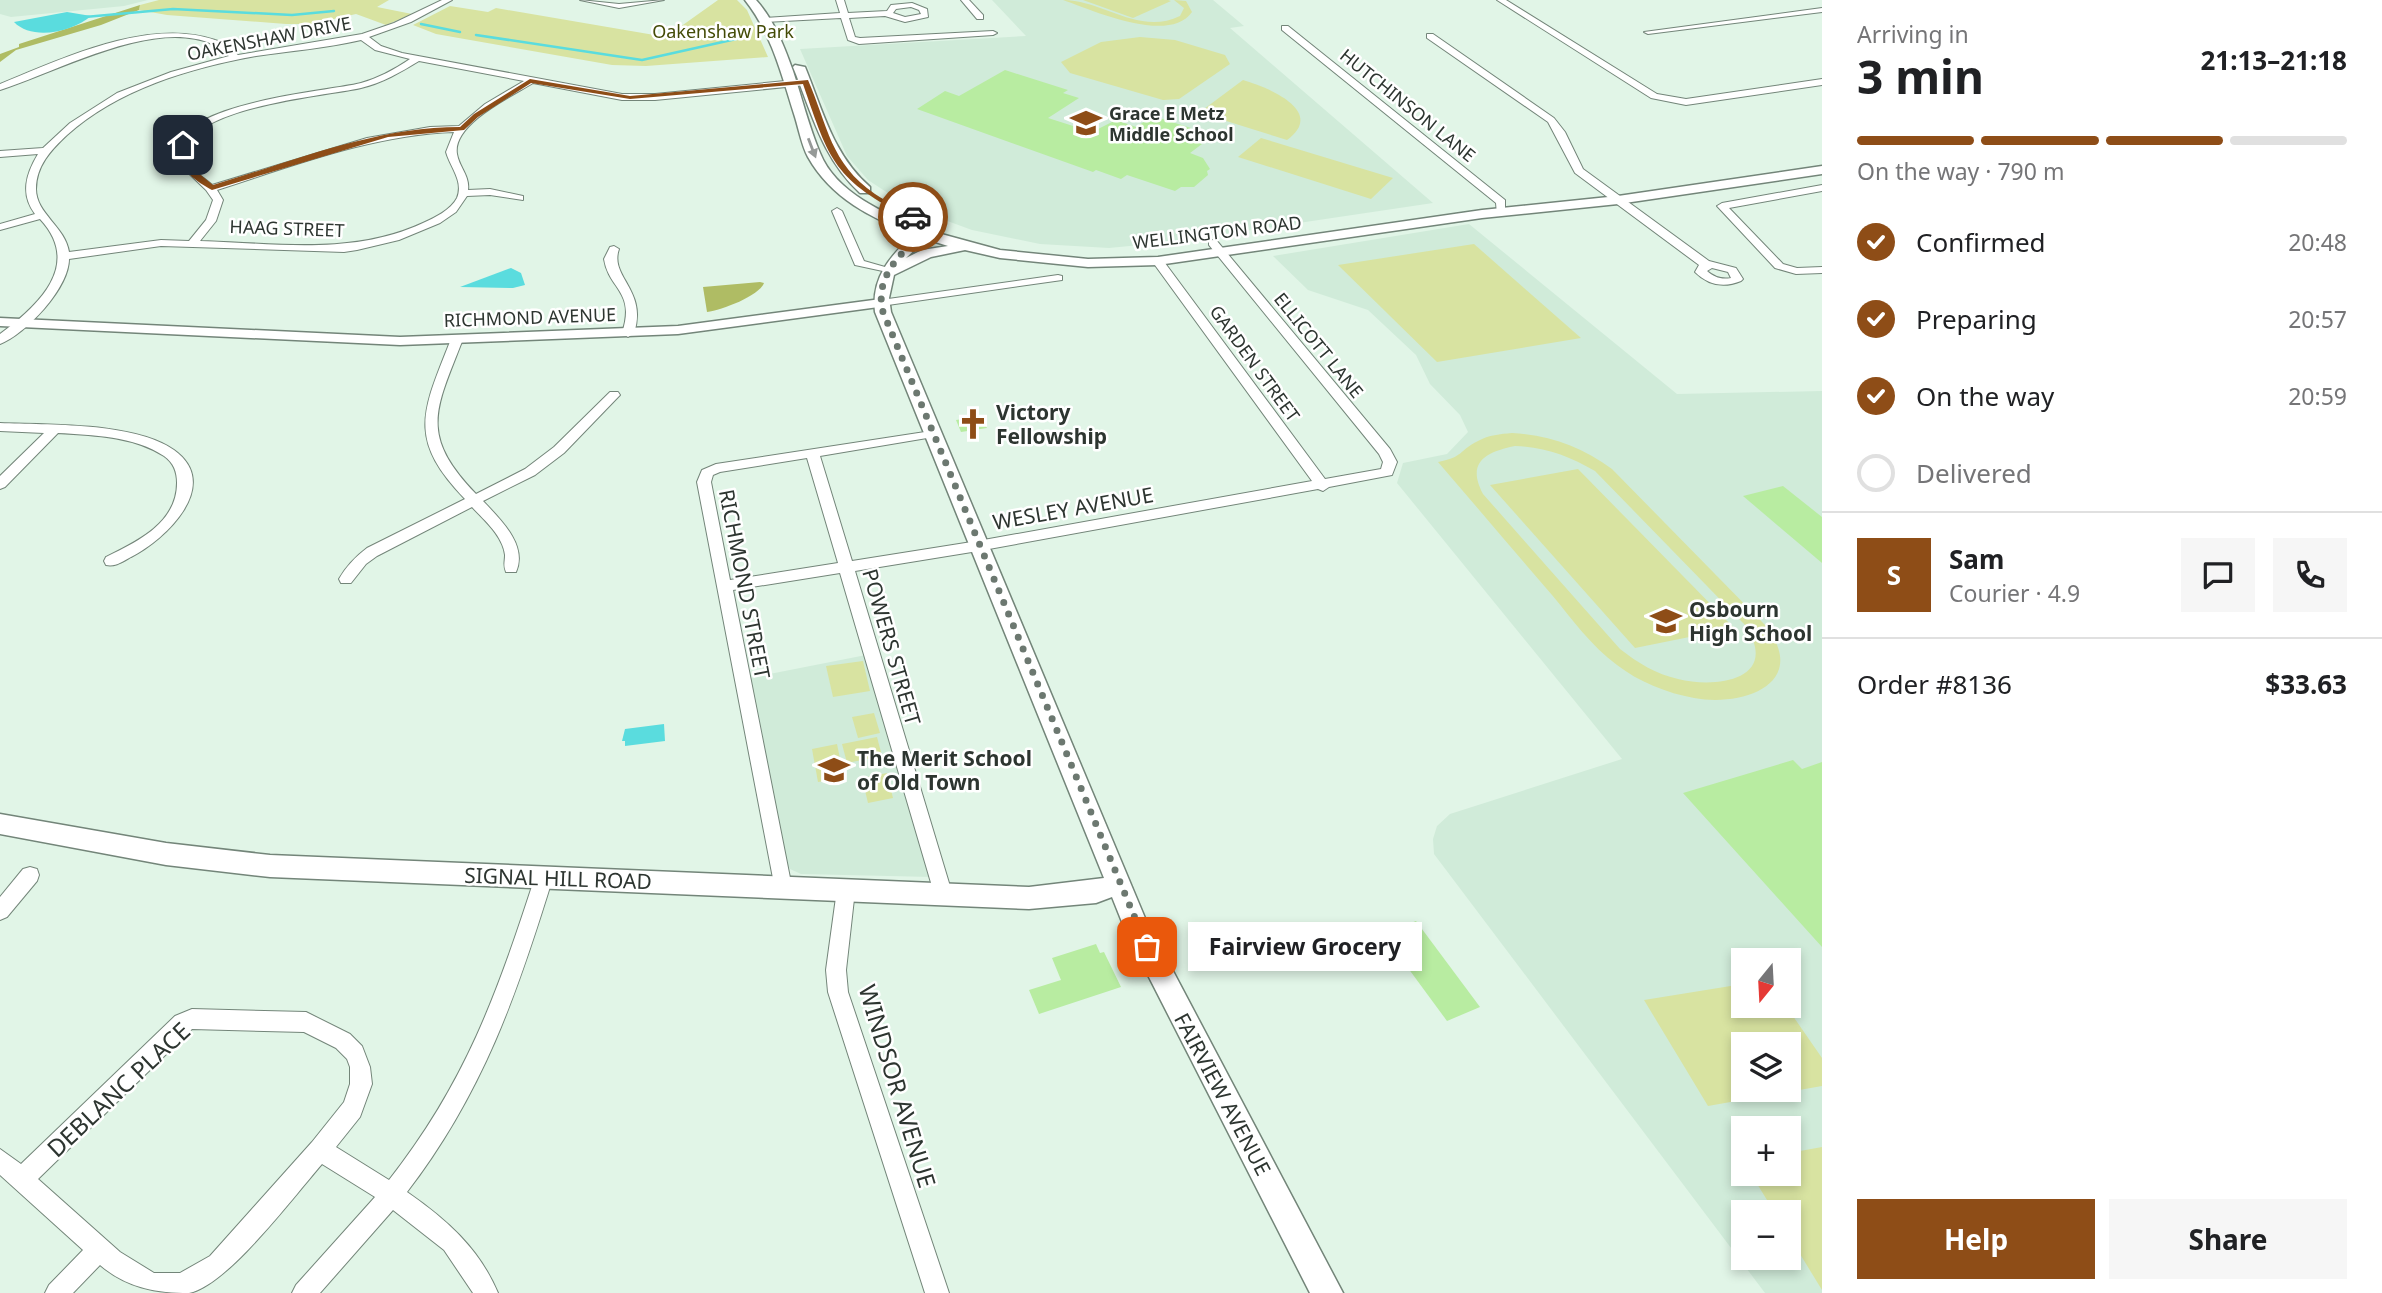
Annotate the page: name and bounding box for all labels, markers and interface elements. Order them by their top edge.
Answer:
street label: OAKENSHAW DRIVE [185,10,353,66]
text: Arriving in [1857,18,1969,50]
park label: Oakenshaw Park [652,19,794,43]
text: 21:13–21:18 [2200,42,2347,78]
street label: HUTCHINSON LANE [1335,43,1481,167]
text: 3 min [1857,45,1984,107]
place label: Grace E Metz Middle School [1109,101,1234,146]
school or university icon: Grace E Metz Middle School [1069,106,1103,140]
pin [153,115,213,175]
icon: home [164,126,202,164]
one-way arrow [807,138,818,159]
text: On the way · 790 m [1857,155,2064,187]
courier [878,182,948,252]
icon: car [894,198,932,236]
street label: WELLINGTON ROAD [1131,210,1303,254]
street label: HAAG STREET [229,214,345,242]
icon: check [1857,223,1895,261]
text: Confirmed [1916,224,2046,260]
text: 20:48 [2288,226,2347,258]
street label: ELLICOTT LANE [1269,287,1369,403]
street label: GARDEN STREET [1205,300,1305,426]
icon: check [1857,300,1895,338]
text: Preparing [1916,301,2037,337]
street label: RICHMOND AVENUE [443,302,617,332]
text: 20:57 [2288,303,2347,335]
icon: check [1857,377,1895,415]
text: On the way [1916,378,2054,414]
text: 20:59 [2288,380,2347,412]
place label: Victory Fellowship [996,398,1107,450]
church icon: Victory Fellowship [956,407,990,441]
text: Delivered [1916,455,2032,491]
street label: WESLEY AVENUE [990,480,1156,536]
street label: RICHMOND STREET [713,487,777,681]
button: chat [2181,538,2255,612]
button: phone [2273,538,2347,612]
text: Sam [1949,541,2004,577]
text: S [1887,557,1901,593]
street label: POWERS STREET [856,566,928,729]
text: Courier · 4.9 [1949,577,2080,609]
place label: Osbourn High School [1689,595,1812,647]
school or university icon: Osbourn High School [1649,604,1683,638]
text: Order #8136 [1857,666,2012,702]
text: $33.63 [2265,666,2347,702]
place label: The Merit School of Old Town [857,744,1032,796]
school or university icon: The Merit School of Old Town [817,753,851,787]
street label: SIGNAL HILL ROAD [464,861,652,895]
pin [1117,917,1177,977]
callout: Fairview Grocery [1189,922,1424,972]
icon: bag [1128,928,1166,966]
text: Fairview Grocery [1209,930,1401,962]
north arrow [1731,948,1801,1018]
map controls [1731,948,1801,1270]
street label: WINDSOR AVENUE [851,980,945,1192]
street label: FAIRVIEW AVENUE [1168,1008,1278,1180]
street label: DEBLANC PLACE [39,1014,197,1164]
button: layers [1731,1032,1801,1102]
button: + [1731,1116,1801,1186]
button: Help [1857,1199,2095,1279]
button: Share [2109,1199,2347,1279]
button: − [1731,1200,1801,1270]

